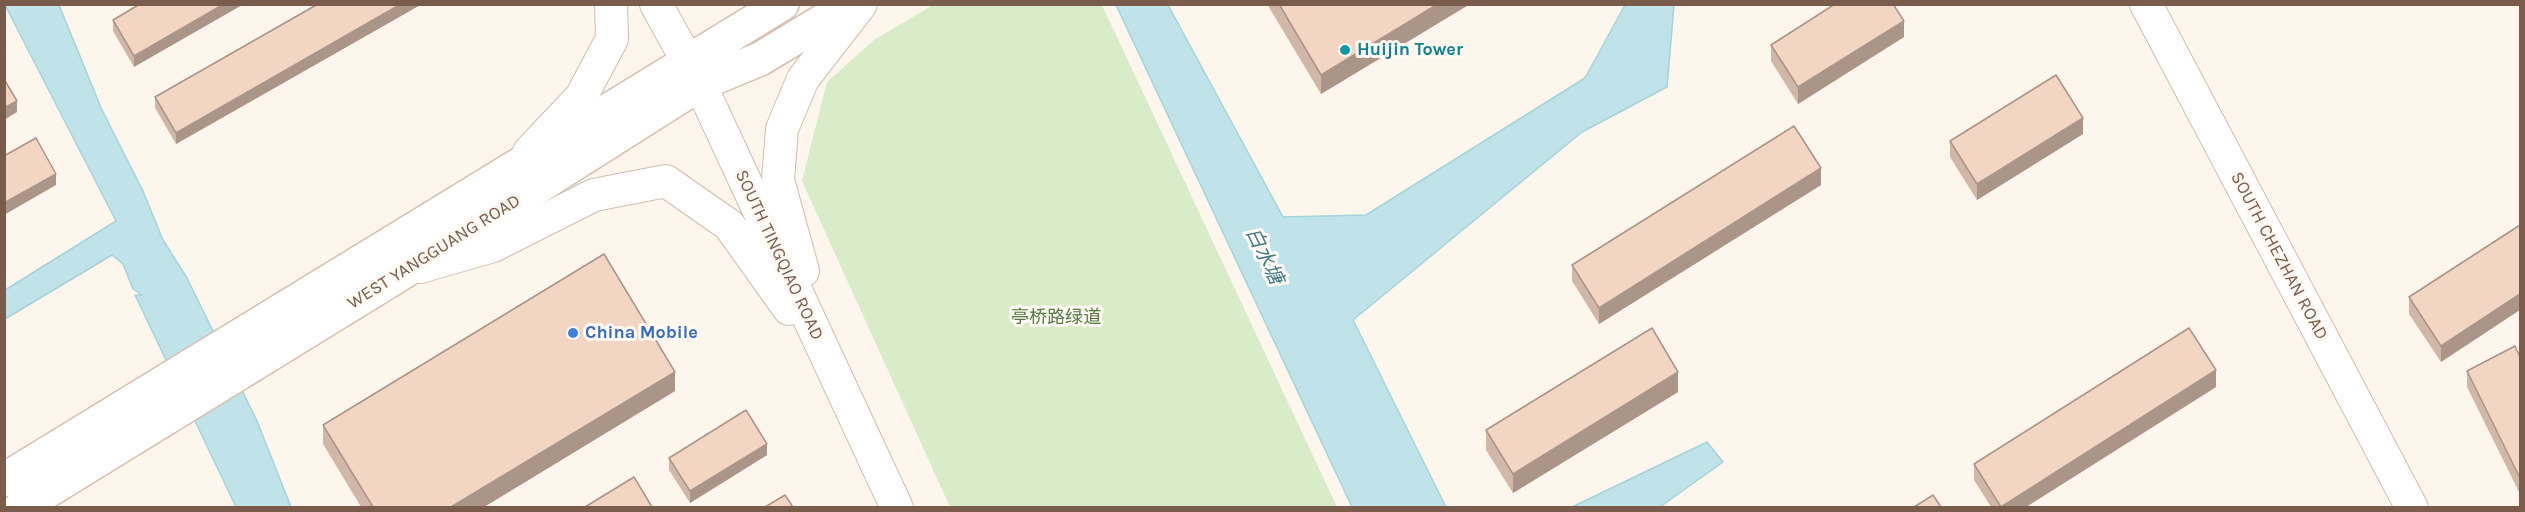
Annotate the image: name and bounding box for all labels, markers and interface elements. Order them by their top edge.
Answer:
place label: Huijin Tower [1357,39,1463,61]
marker: Huijin Tower [1338,43,1352,57]
street label: SOUTH TINGQIAO ROAD [730,166,828,344]
street label: SOUTH CHEZHAN ROAD [2226,168,2332,344]
street label: WEST YANGGUANG ROAD [343,190,525,314]
water label: 白水塘 [1240,224,1288,288]
park label: 亭桥路绿道 [1011,307,1101,329]
place label: China Mobile [585,322,698,344]
marker: China Mobile [566,326,580,340]

